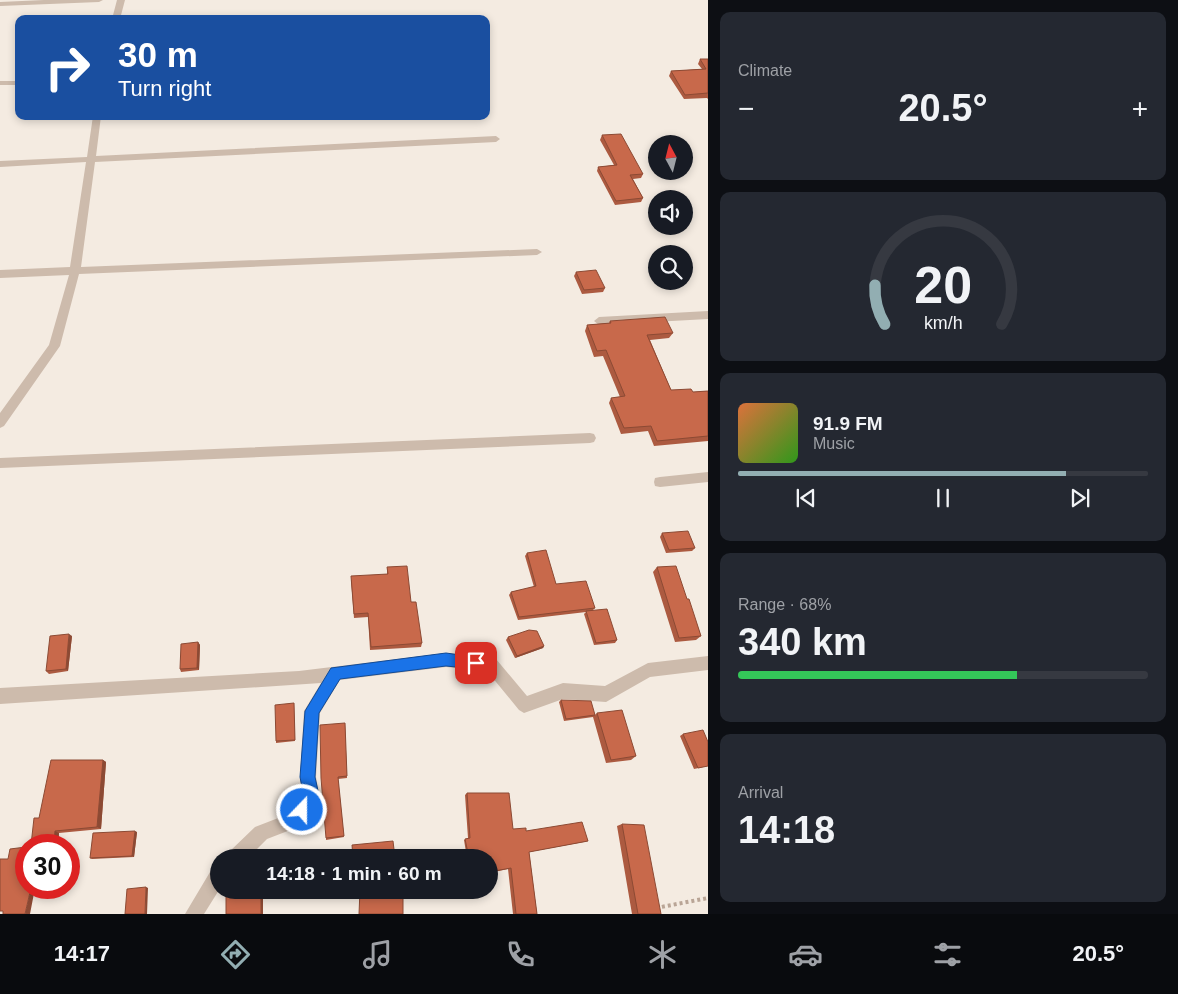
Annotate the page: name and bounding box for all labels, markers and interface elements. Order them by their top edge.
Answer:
icon: right [35,35,100,100]
text: 30 m [118,35,198,74]
text: Climate [738,62,792,79]
text: Turn right [118,76,211,101]
text: 20.5° [898,87,988,129]
text: − [738,93,754,124]
text: + [1132,93,1148,124]
north arrow [648,135,692,180]
map controls [648,135,693,290]
button: sound [648,190,693,235]
button: search [648,245,693,290]
text: 20 [914,256,972,314]
text: km/h [924,313,962,333]
text: 91.9 FM [813,413,883,434]
text: Music [813,435,855,452]
icon: previous [792,484,820,512]
icon: pause [929,484,957,512]
icon: next [1066,484,1094,512]
text: Range · 68% [738,596,831,613]
text: 340 km [738,621,867,663]
pin [455,642,497,684]
icon: arrive [462,649,490,677]
position arrow [275,783,327,835]
text: Arrival [738,784,783,801]
text: 14:18 [738,809,835,851]
speed limit sign: 30 [15,834,80,899]
text: 14:18 · 1 min · 60 m [266,863,442,884]
icon: directions [218,937,253,972]
icon: music [360,937,395,972]
icon: phone [503,937,538,972]
icon: climate [645,937,680,972]
icon: car [788,937,823,972]
icon: filters [930,937,965,972]
text: 14:17 [54,941,110,966]
text: 20.5° [1073,941,1124,966]

